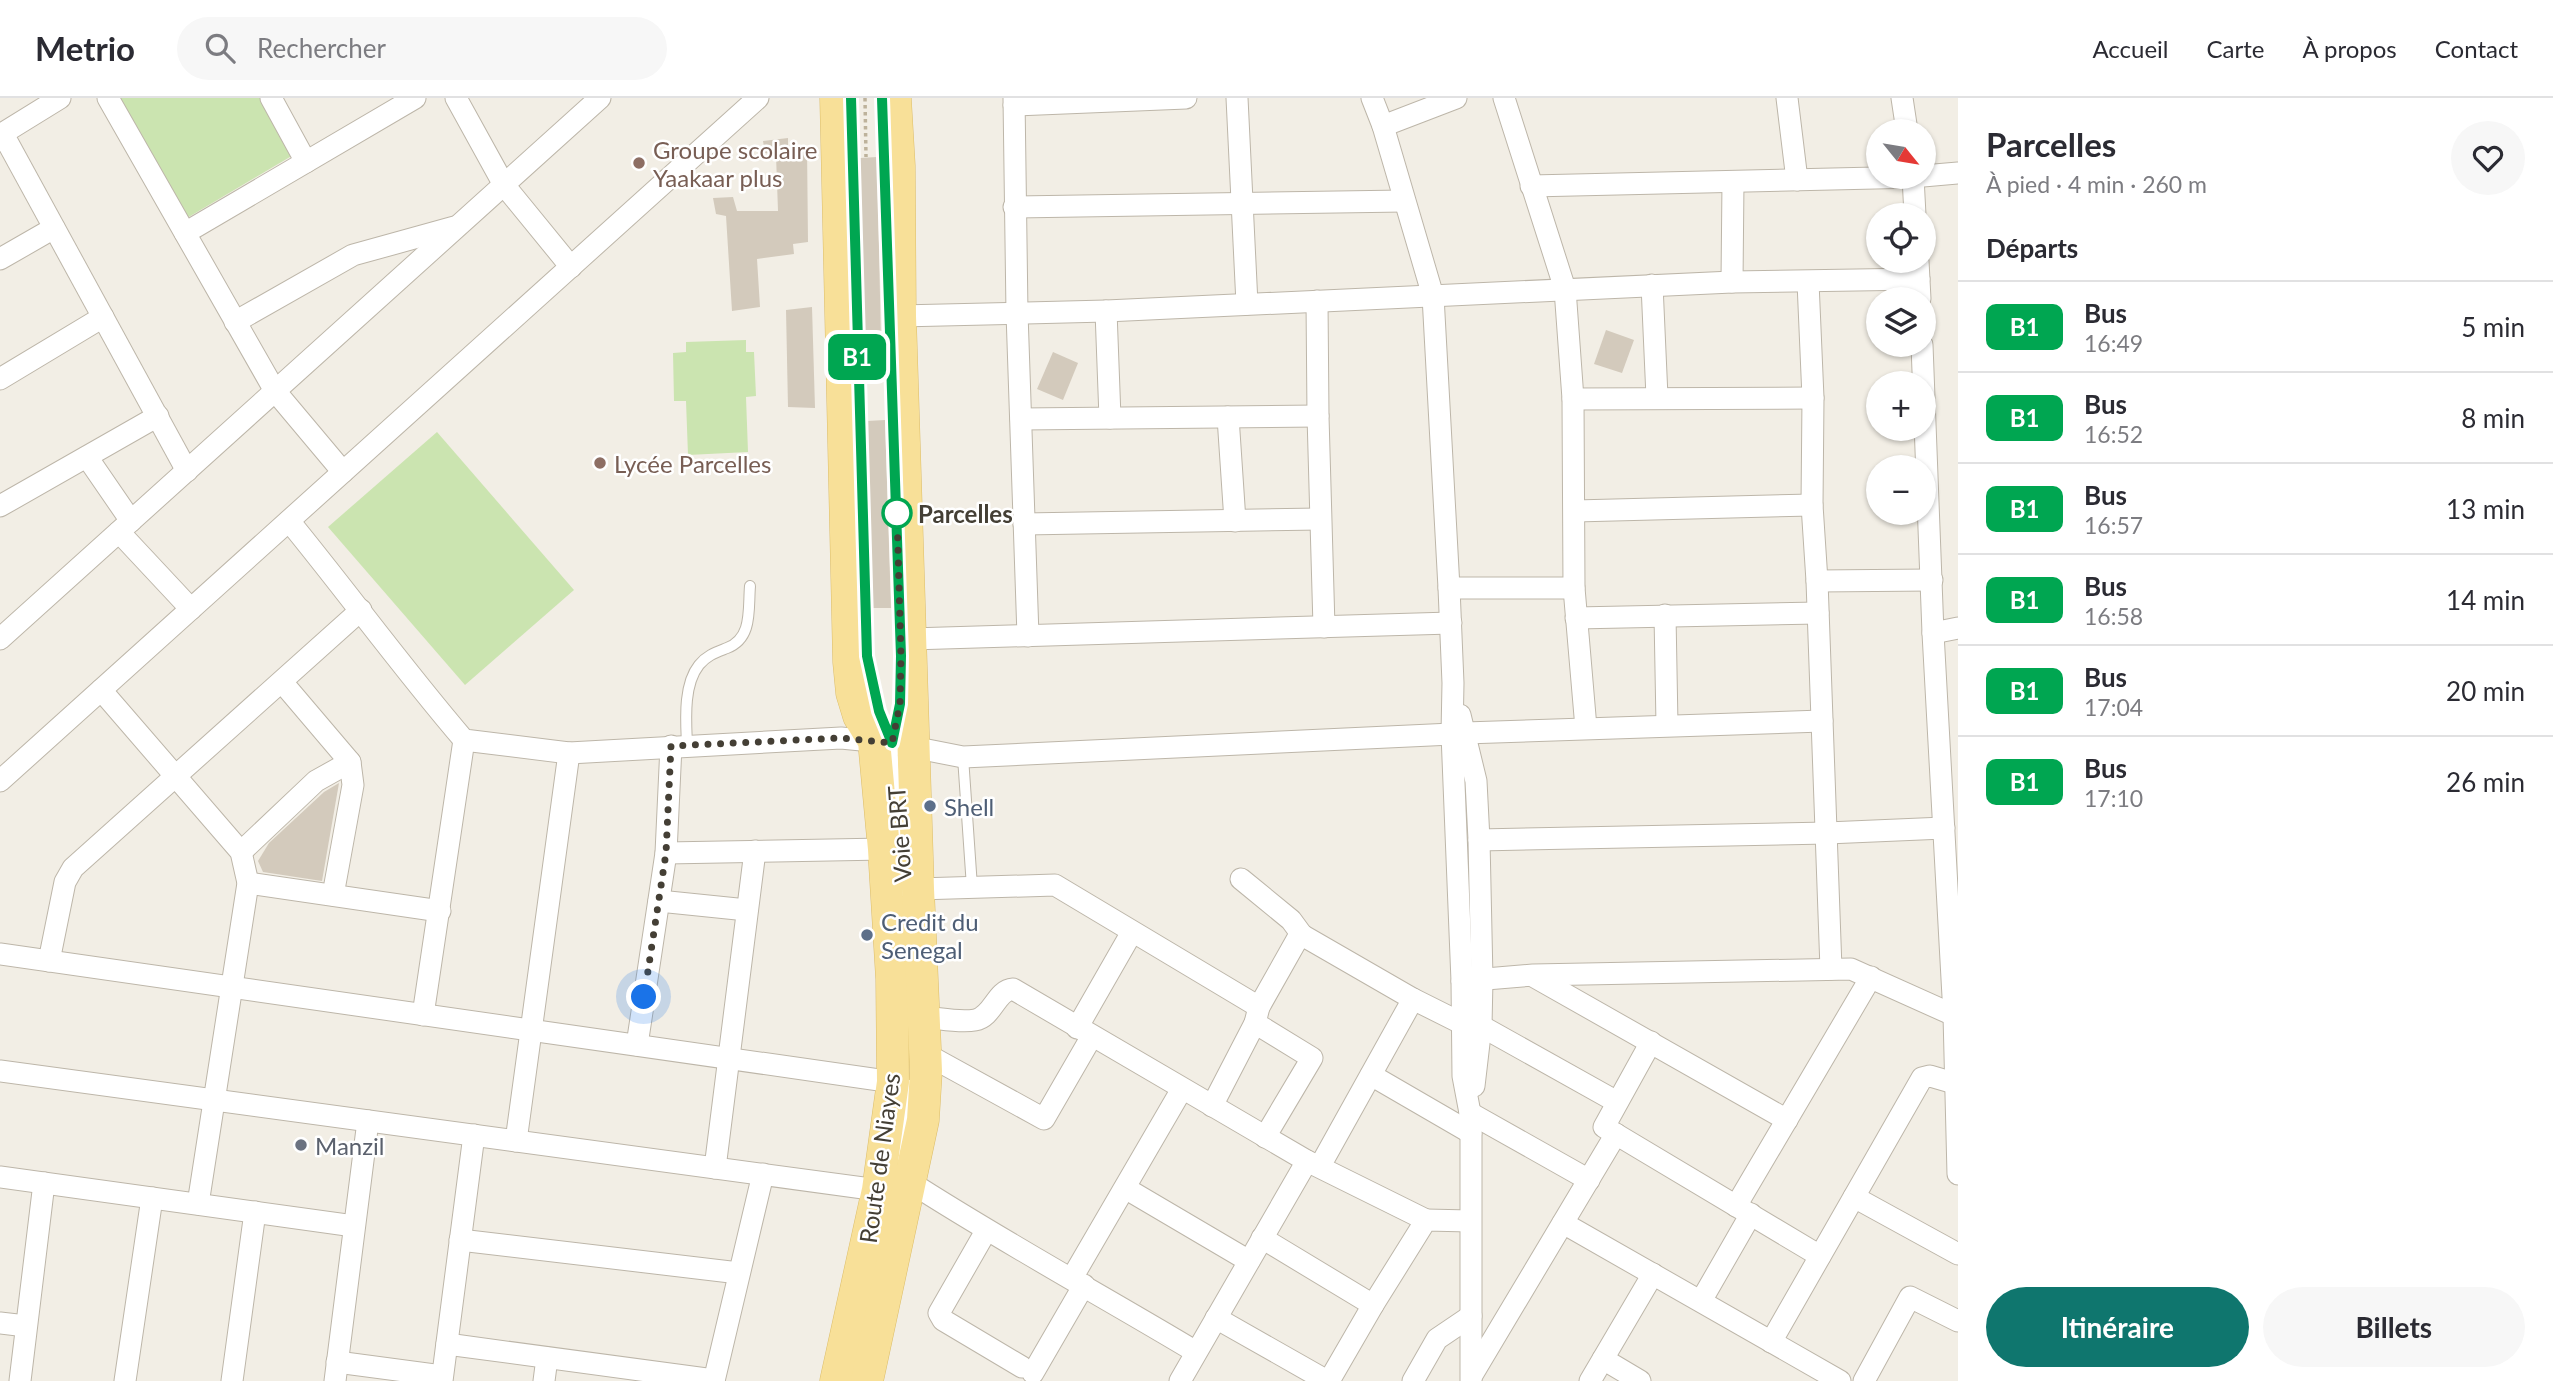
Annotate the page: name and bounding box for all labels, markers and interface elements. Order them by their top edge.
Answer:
search box [177,17,667,80]
text: Metrio [35,28,135,68]
icon: search [201,29,239,67]
text: Rechercher [257,32,386,64]
text: Accueil [2092,34,2168,63]
text: Carte [2206,34,2264,63]
text: À propos [2302,34,2397,63]
text: Contact [2435,34,2518,63]
north arrow [1866,119,1936,189]
map controls [1866,119,1936,525]
button: heart [2451,121,2525,195]
text: Parcelles [1986,124,2116,164]
place label: Groupe scolaire Yaakaar plus [653,135,817,192]
marker: Groupe scolaire Yaakaar plus [631,155,647,171]
text: À pied · 4 min · 260 m [1986,170,2207,198]
button: locate [1866,203,1936,273]
text: Départs [1986,232,2078,264]
button: layers [1866,287,1936,357]
text: Bus [2084,297,2127,329]
text: 5 min [2461,311,2525,343]
text: B1 [2010,312,2039,341]
text: 16:49 [2084,329,2143,357]
line badge: B1 [826,334,888,380]
text: B1 [842,342,872,371]
button: + [1866,371,1936,441]
text: Bus [2084,388,2127,420]
text: 8 min [2461,402,2525,434]
text: B1 [2010,403,2039,432]
text: 16:52 [2084,420,2143,448]
place label: Lycée Parcelles [614,449,771,478]
marker: Lycée Parcelles [592,455,608,471]
button: − [1866,455,1936,525]
text: Bus [2084,479,2127,511]
text: 13 min [2446,493,2525,525]
text: B1 [2010,494,2039,523]
marker: Parcelles [882,498,912,528]
place label: Parcelles [918,499,1013,528]
text: 16:57 [2084,511,2143,539]
text: Bus [2084,570,2127,602]
text: 14 min [2446,584,2525,616]
text: B1 [2010,585,2039,614]
text: 16:58 [2084,602,2143,630]
text: Bus [2084,661,2127,693]
text: 20 min [2446,675,2525,707]
text: B1 [2010,676,2039,705]
text: 17:04 [2084,693,2143,721]
text: Bus [2084,752,2127,784]
text: 26 min [2446,766,2525,798]
text: B1 [2010,767,2039,796]
text: 17:10 [2084,784,2143,812]
street label: Voie BRT [881,785,917,883]
place label: Shell [944,792,994,821]
marker: Shell [922,798,938,814]
place label: Credit du Senegal [881,907,979,964]
marker: Credit du Senegal [859,927,875,943]
your location [626,979,661,1014]
street label: Route de Niayes [853,1071,905,1245]
place label: Manzil [315,1131,385,1160]
marker: Manzil [293,1137,309,1153]
button: Itinéraire [1986,1287,2249,1367]
button: Billets [2263,1287,2525,1367]

